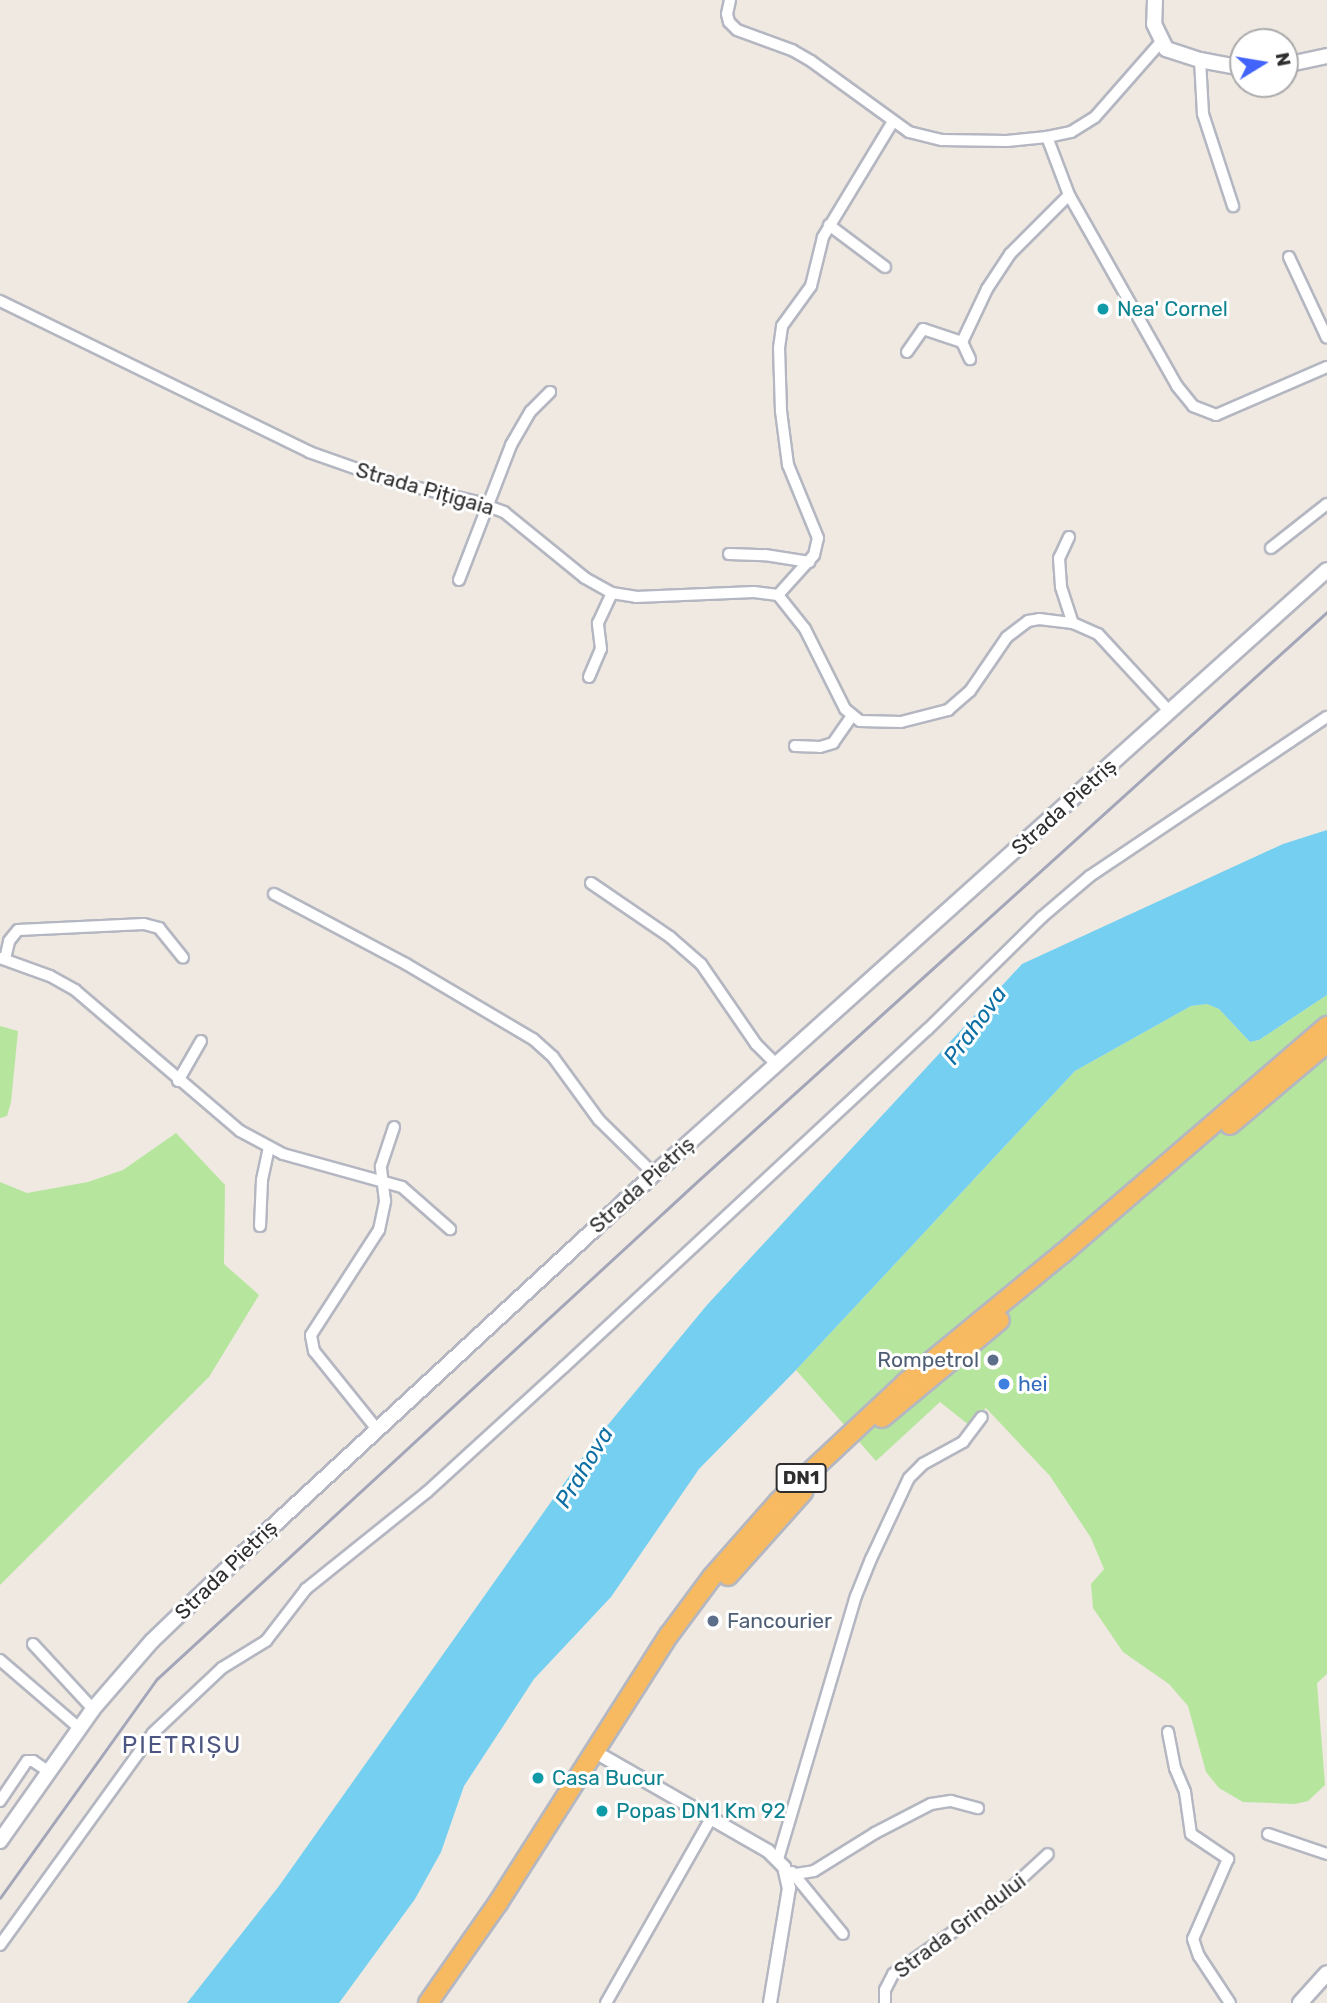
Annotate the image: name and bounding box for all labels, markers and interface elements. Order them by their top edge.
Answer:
north arrow [1229,28,1299,98]
text: N [1271,50,1296,68]
place label: Nea' Cornel [1117,296,1228,322]
marker: Nea' Cornel [1095,301,1111,317]
street label: Strada Pițigaia [353,457,497,521]
street label: Strada Pietriș [1006,753,1122,861]
water label: Prahova [937,981,1013,1069]
street label: Strada Pietriș [584,1131,700,1239]
place label: Rompetrol [877,1347,979,1373]
marker: Rompetrol [985,1352,1001,1368]
place label: hei [1018,1371,1048,1397]
marker: hei [996,1376,1012,1392]
water label: Prahova [549,1421,619,1513]
road number: DN1 [775,1462,827,1494]
street label: Strada Pietriș [170,1515,282,1625]
place label: Fancourier [727,1608,832,1634]
marker: Fancourier [705,1613,721,1629]
district label: PIETRIȘU [123,1732,241,1760]
place label: Casa Bucur [552,1765,664,1791]
marker: Casa Bucur [530,1770,546,1786]
place label: Popas DN1 Km 92 [616,1798,786,1824]
marker: Popas DN1 Km 92 [594,1803,610,1819]
street label: Strada Grindului [889,1868,1031,1984]

